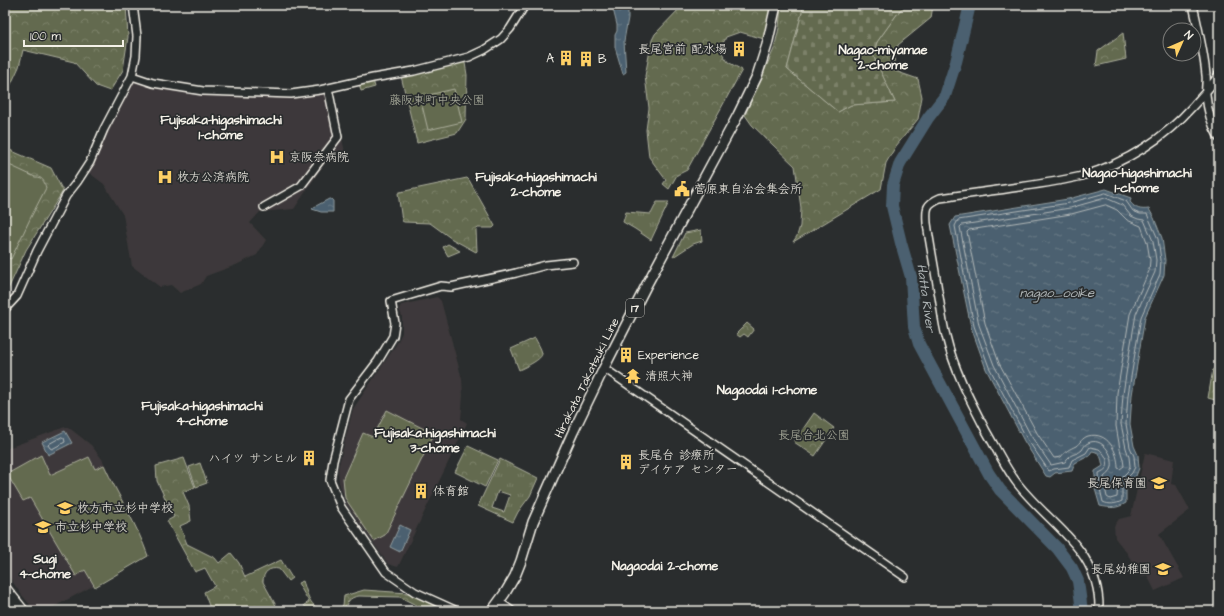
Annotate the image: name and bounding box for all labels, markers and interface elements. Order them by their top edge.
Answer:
scale bar [24,22,123,48]
north arrow [1162,22,1202,62]
text: 100 m [30,28,61,45]
text: N [1181,28,1197,43]
building icon: 長尾宮前 配水場 [730,40,748,58]
place label: 長尾宮前 配水場 [638,41,727,58]
district label: Nagao-miyamae 2-chome [838,41,928,74]
building icon: A [557,49,575,67]
place label: A [546,50,554,67]
building icon: B [577,50,595,68]
place label: B [598,51,607,68]
park label: 藤阪東町中央公園 [389,92,485,109]
district label: Fujisaka-higashimachi 1-chome [160,111,283,144]
hospital icon: 京阪奈病院 [268,148,286,166]
place label: 京阪奈病院 [289,149,349,166]
district label: Nagao-higashimachi 1-chome [1082,164,1193,197]
hospital icon: 枚方公済病院 [156,168,174,186]
district label: Fujisaka-higashimachi 2-chome [475,168,598,201]
place label: 枚方公済病院 [177,169,249,186]
public building icon: 菅原東自治会集会所 [673,180,691,198]
place label: 菅原東自治会集会所 [694,181,802,198]
water label: Hatta River [912,263,940,335]
water label: nagao_ooike [1020,284,1095,303]
road number: 17 [626,299,644,317]
street label: Hirakata Takatsuki Line [550,315,624,441]
building icon: Experience [617,346,635,364]
place label: Experience [638,347,699,364]
temple icon: 清照大神 [624,367,642,385]
place label: 清照大神 [645,368,693,385]
district label: Nagaodai 1-chome [717,381,817,401]
district label: Fujisaka-higashimachi 4-chome [141,397,264,430]
district label: Fujisaka-higashimachi 3-chome [374,424,497,457]
park label: 長尾台北公園 [778,427,850,444]
place label: 長尾台 診療所 デイケア センター [638,447,738,478]
building icon: ハイツ サンヒル [300,449,318,467]
place label: ハイツ サンヒル [208,450,297,467]
building icon: 長尾台 診療所 デイケア センター [617,453,635,471]
school or university icon: 長尾保育園 [1150,474,1168,492]
place label: 長尾保育園 [1087,475,1147,492]
building icon: 体育館 [412,482,430,500]
place label: 体育館 [433,483,469,500]
school or university icon: 枚方市立杉中学校 [56,499,74,517]
place label: 枚方市立杉中学校 [77,500,173,517]
school or university icon: 市立杉中学校 [34,518,52,536]
place label: 市立杉中学校 [55,519,127,536]
district label: Sugi 4-chome [19,550,71,583]
district label: Nagaodai 2-chome [612,557,718,577]
school or university icon: 長尾幼稚園 [1154,560,1172,578]
place label: 長尾幼稚園 [1091,561,1151,578]

